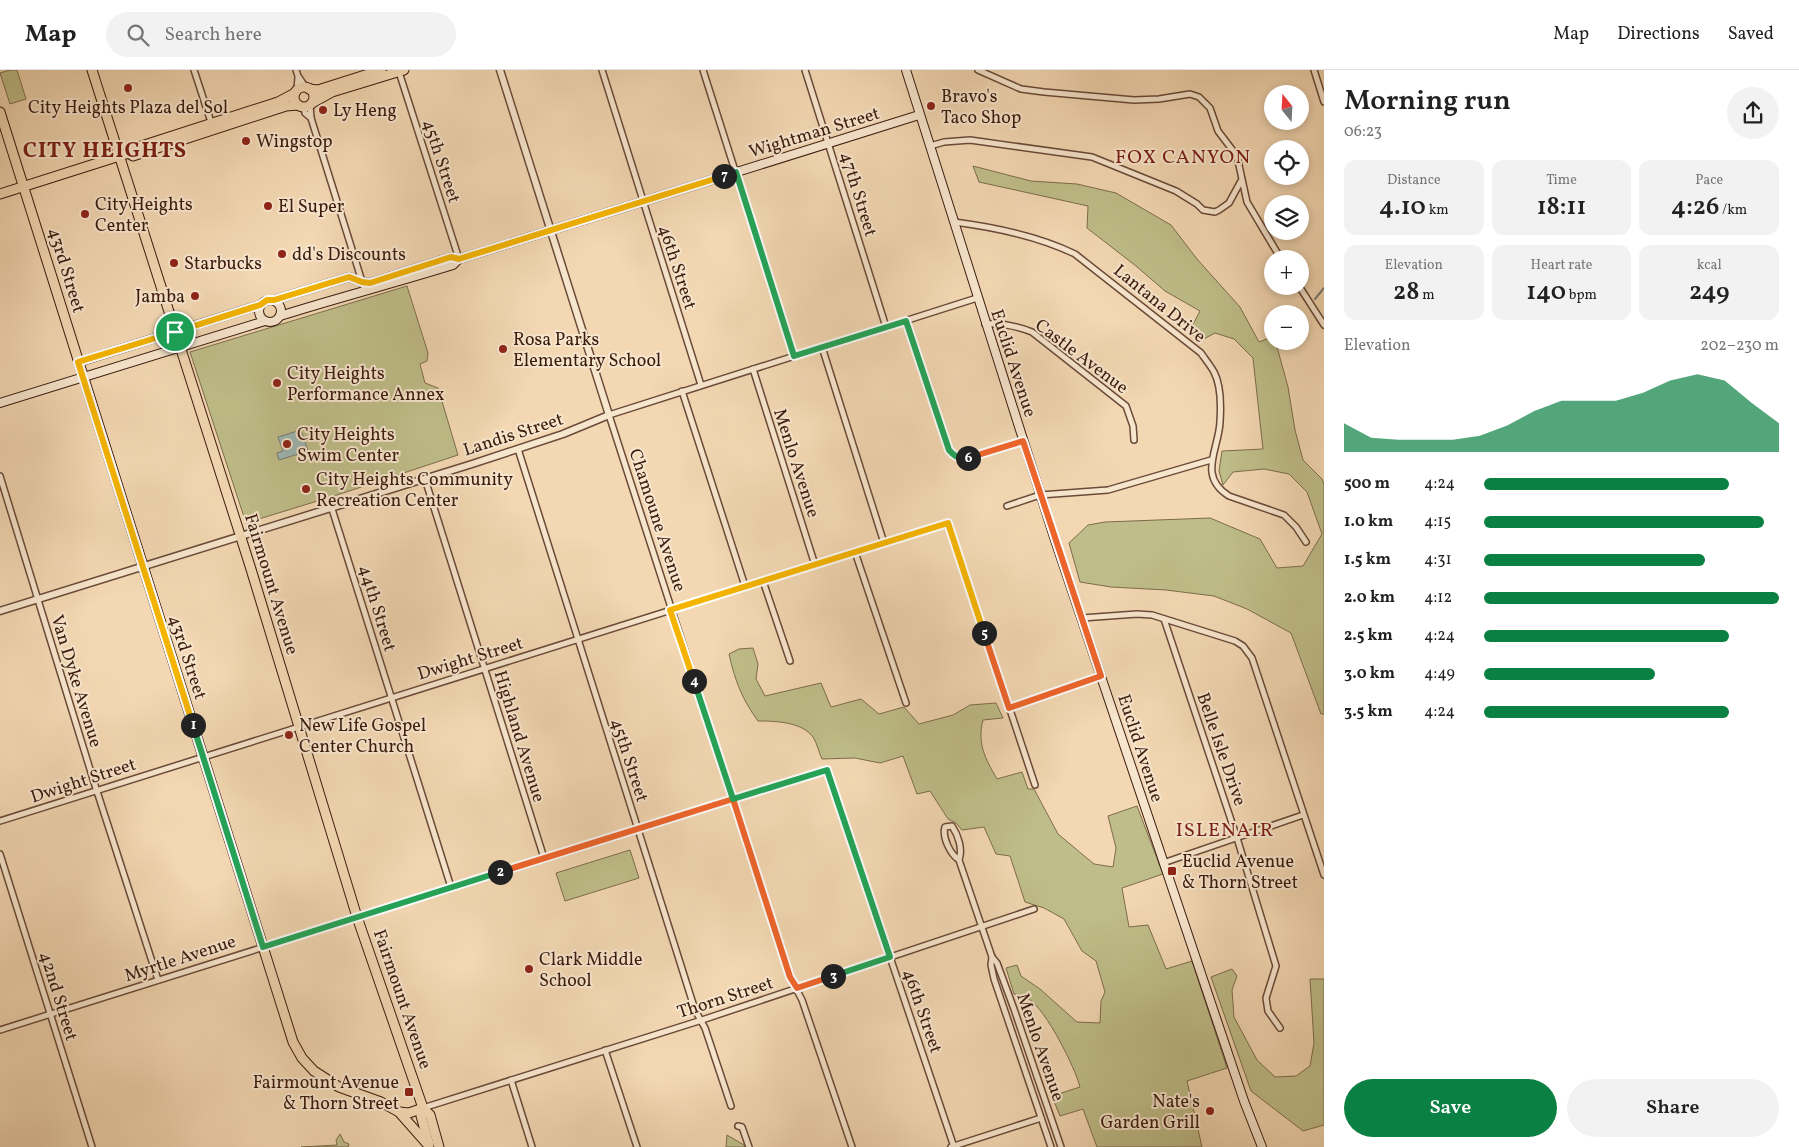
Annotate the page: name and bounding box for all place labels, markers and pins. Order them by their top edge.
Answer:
marker: City Heights Plaza del Sol [122,82,134,94]
place label: Bravo's Taco Shop [941,85,1021,131]
place label: City Heights Plaza del Sol [28,96,228,121]
place label: Ly Heng [333,99,397,124]
marker: Bravo's Taco Shop [925,100,937,112]
marker: Ly Heng [317,104,329,116]
place label: Wingstop [256,130,333,155]
marker: Wingstop [240,135,252,147]
pin: 7 [712,164,736,188]
place label: City Heights Center [95,193,193,239]
place label: El Super [278,195,345,220]
marker: El Super [262,200,274,212]
marker: City Heights Center [79,208,91,220]
place label: dd's Discounts [292,243,406,268]
marker: dd's Discounts [276,248,288,260]
place label: Starbucks [184,252,262,277]
marker: Starbucks [168,257,180,269]
place label: Jamba [135,285,185,310]
marker: Jamba [189,290,201,302]
pin [154,311,196,353]
place label: Rosa Parks Elementary School [513,328,661,374]
marker: Rosa Parks Elementary School [497,343,509,355]
place label: City Heights Performance Annex [287,362,444,408]
marker: City Heights Performance Annex [271,377,283,389]
place label: City Heights Swim Center [297,423,400,469]
marker: City Heights Swim Center [281,438,293,450]
pin: 6 [956,446,980,470]
place label: City Heights Community Recreation Center [316,468,513,514]
marker: City Heights Community Recreation Center [300,483,312,495]
pin: 5 [972,620,996,646]
pin: 4 [682,668,706,694]
pin: 1 [180,712,206,738]
place label: New Life Gospel Center Church [299,714,426,760]
marker: New Life Gospel Center Church [283,729,295,741]
place label: Euclid Avenue & Thorn Street [1182,850,1298,896]
pin: 2 [488,860,512,884]
marker: Euclid Avenue & Thorn Street [1166,865,1178,877]
place label: Clark Middle School [539,948,642,994]
marker: Clark Middle School [523,963,535,975]
pin: 3 [820,964,846,988]
place label: Fairmount Avenue & Thorn Street [253,1071,399,1117]
marker: Fairmount Avenue & Thorn Street [403,1086,415,1098]
place label: Nate's Garden Grill [1100,1090,1200,1136]
marker: Nate's Garden Grill [1204,1105,1216,1117]

